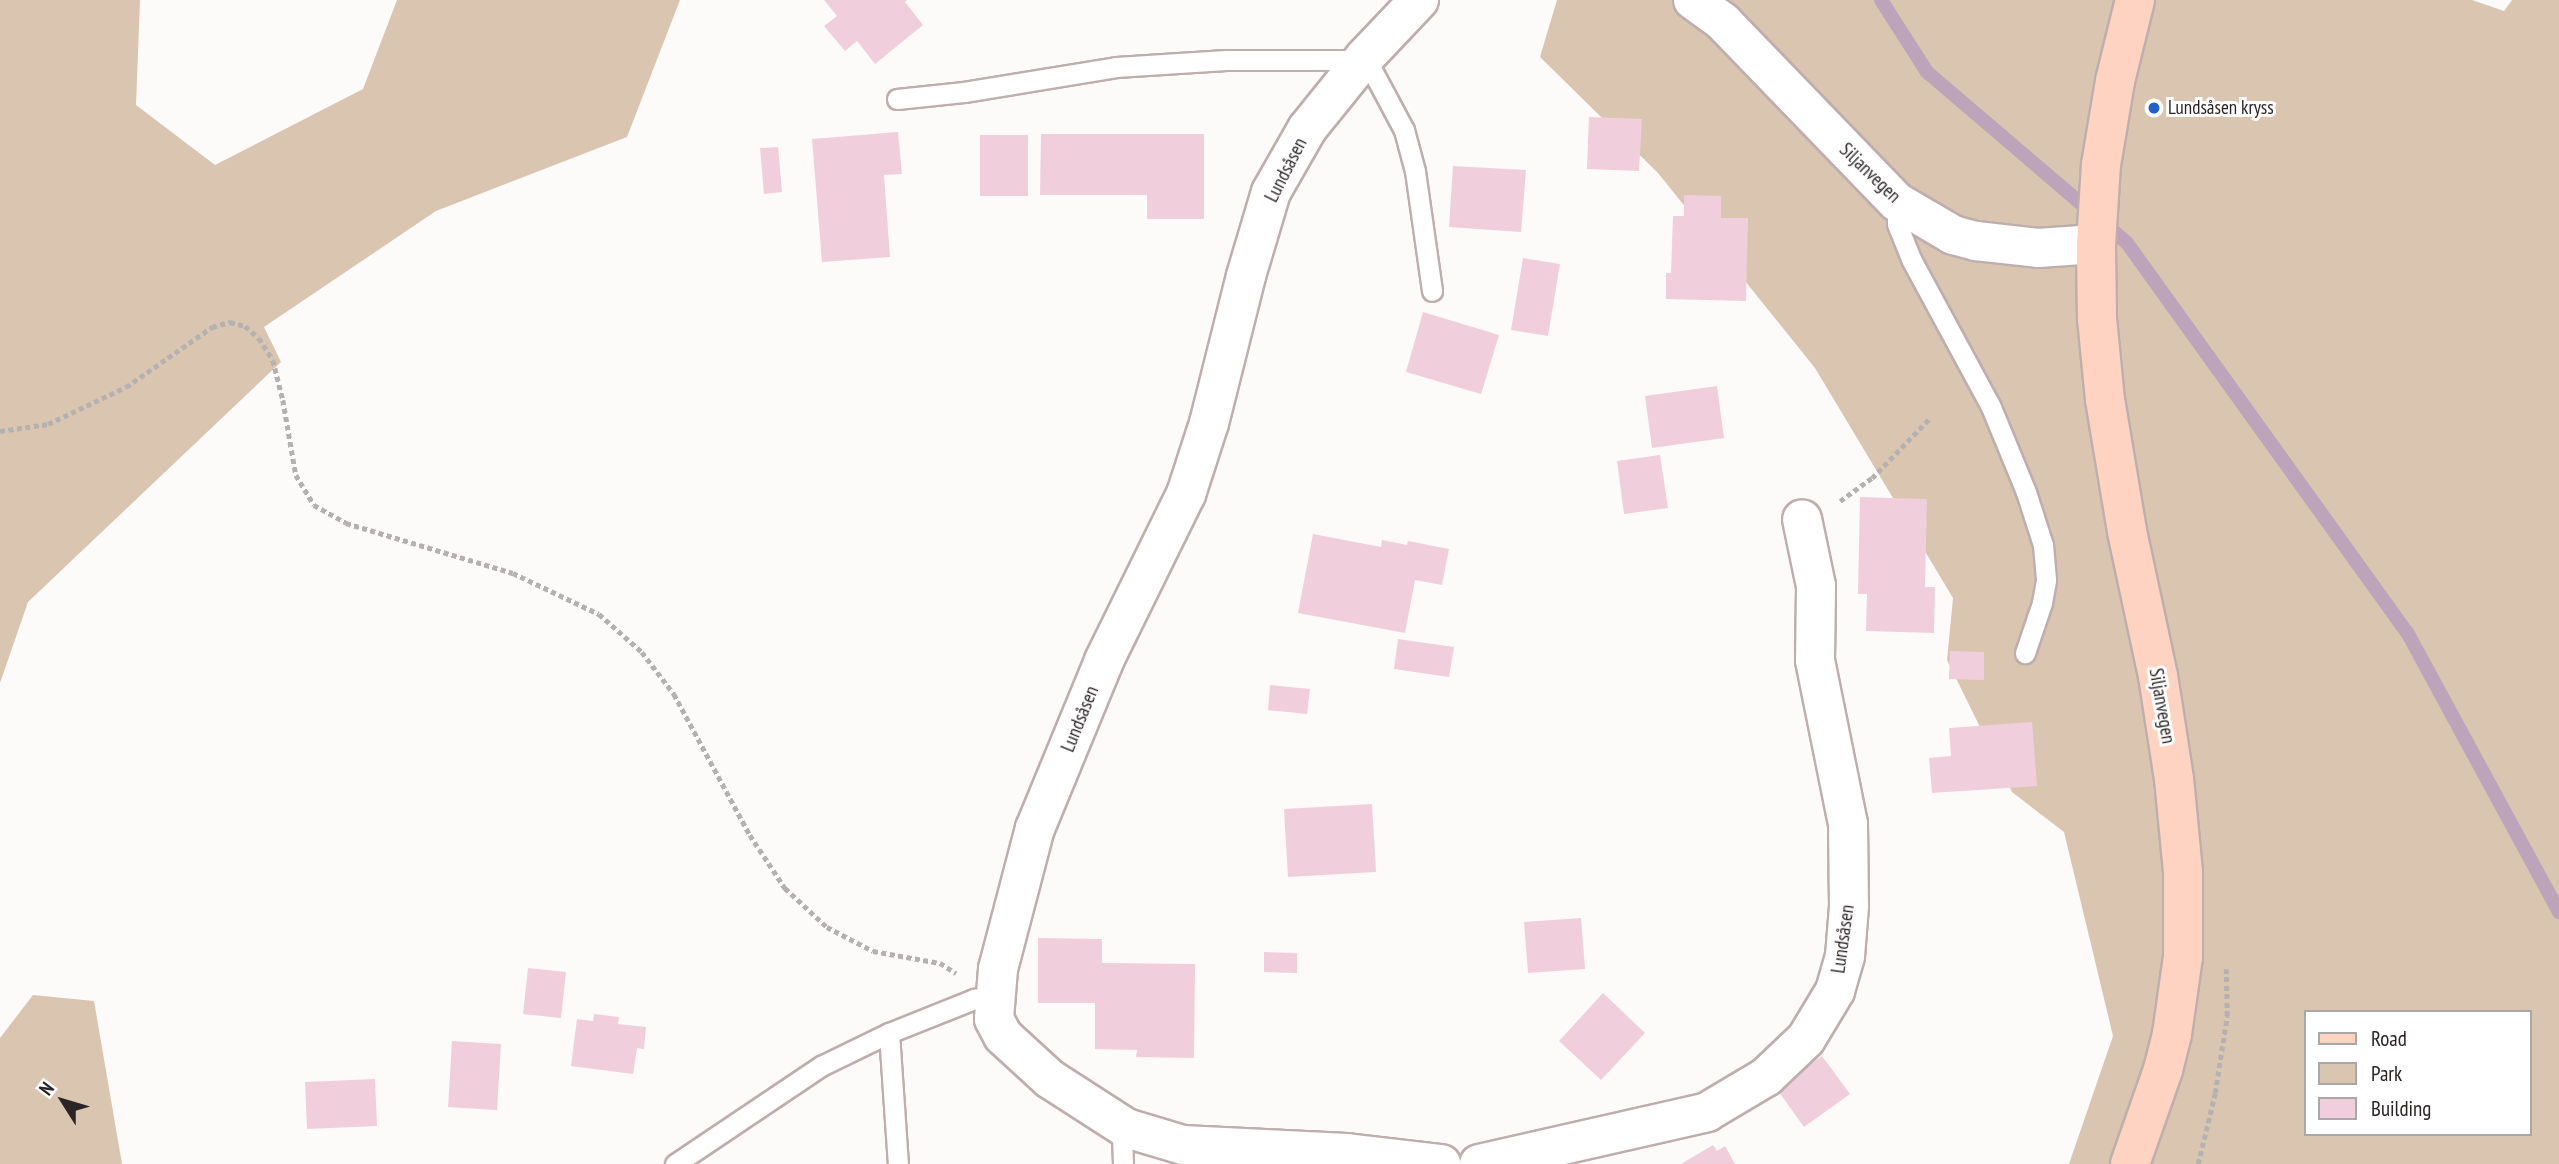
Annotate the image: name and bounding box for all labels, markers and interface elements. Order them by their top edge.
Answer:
place label: Lundsåsen kryss [2168,97,2274,119]
marker: Lundsåsen kryss [2146,100,2162,116]
street label: Lundsåsen [1260,134,1312,206]
street label: Siljanvegen [1835,138,1905,208]
street label: Siljanvegen [2144,667,2180,745]
street label: Lundsåsen [1056,683,1104,755]
street label: Lundsåsen [1827,903,1859,975]
legend [2304,1010,2531,1136]
text: Road [2371,1025,2407,1052]
text: Park [2371,1060,2402,1087]
north arrow [28,1066,98,1136]
text: N [34,1077,59,1100]
text: Building [2371,1095,2431,1122]

